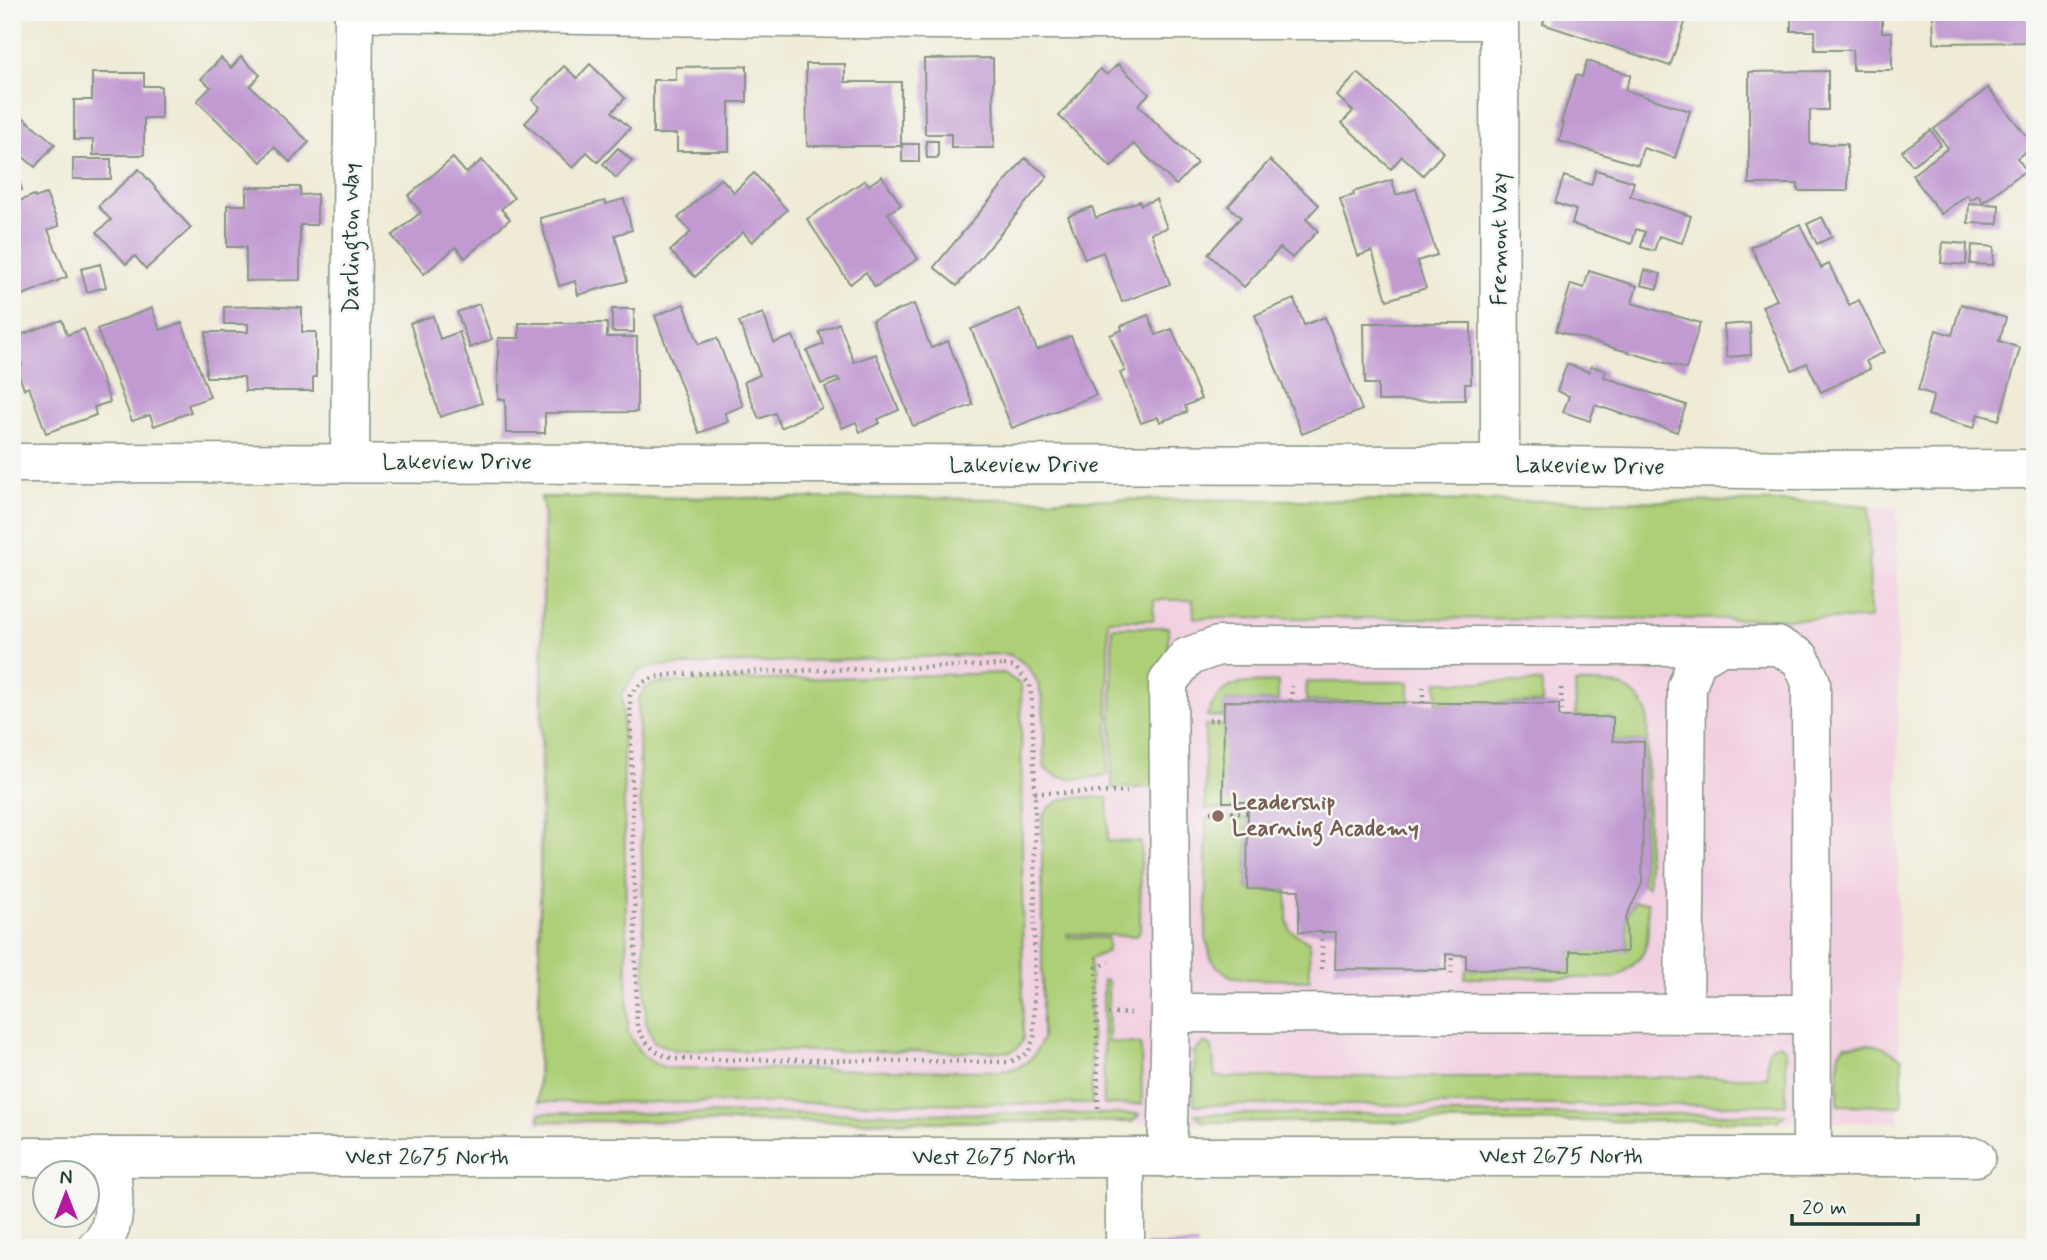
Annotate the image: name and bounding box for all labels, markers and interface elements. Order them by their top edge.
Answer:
street label: Darlington Way [337,163,369,313]
street label: Fremont Way [1485,172,1515,306]
street label: Lakeview Drive [382,448,532,478]
street label: Lakeview Drive [949,451,1099,481]
street label: Lakeview Drive [1515,451,1665,483]
place label: Leadership Learning Academy [1232,788,1419,847]
marker: Leadership Learning Academy [1210,808,1226,824]
street label: West 2675 North [1479,1142,1643,1172]
street label: West 2675 North [345,1143,509,1173]
street label: West 2675 North [912,1143,1076,1173]
north arrow [32,1158,102,1228]
text: N [60,1166,72,1191]
scale bar [1792,1183,1918,1227]
text: 20 m [1802,1194,1847,1222]

